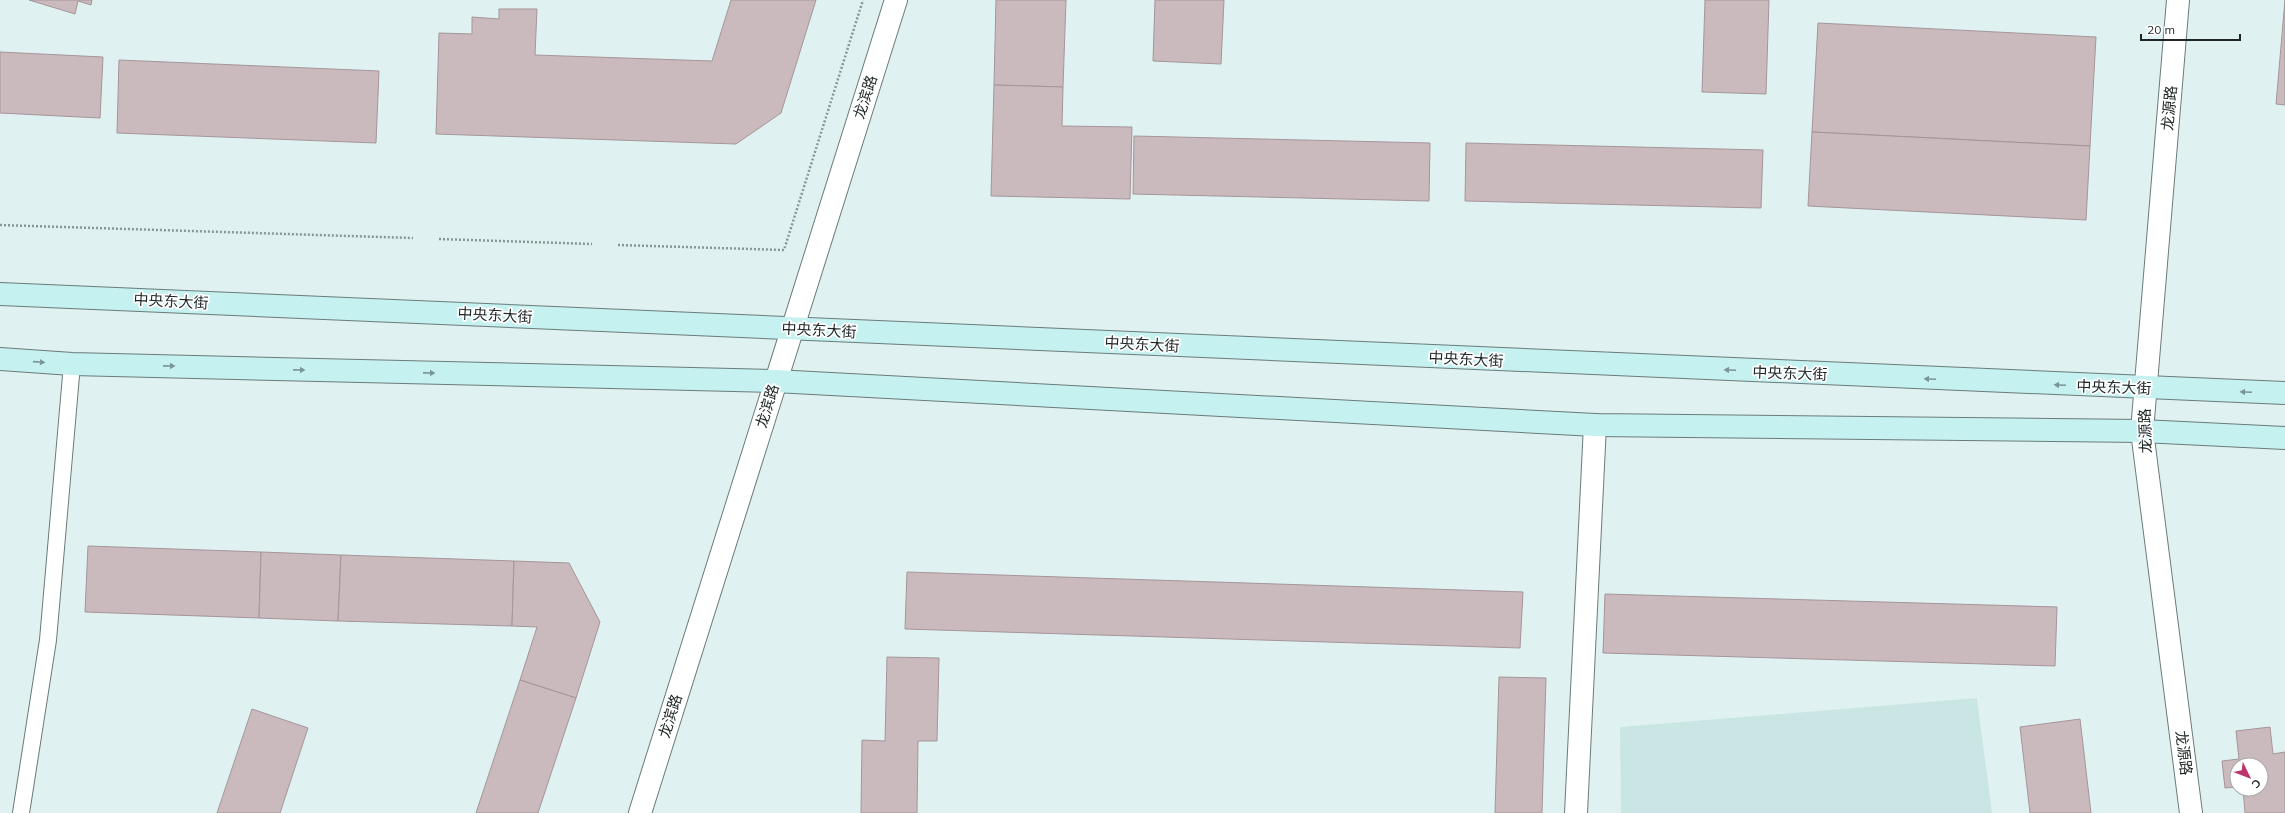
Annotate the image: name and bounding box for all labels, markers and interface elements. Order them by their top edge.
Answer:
scale bar [2141,16,2240,42]
text: 20 m [2147,22,2175,37]
street label: 龙滨路 [849,73,881,121]
street label: 龙源路 [2158,85,2180,131]
street label: 中央东大街 [133,290,209,312]
street label: 中央东大街 [457,304,533,326]
street label: 中央东大街 [781,319,857,341]
street label: 中央东大街 [1104,333,1180,355]
street label: 中央东大街 [1428,348,1504,370]
one-way arrow [33,358,45,365]
street label: 中央东大街 [1752,362,1828,384]
one-way arrow [163,363,175,370]
one-way arrow [293,366,305,373]
one-way arrow [1724,367,1736,374]
one-way arrow [423,370,436,376]
one-way arrow [1923,376,1936,382]
street label: 中央东大街 [2076,376,2152,398]
one-way arrow [2054,381,2066,388]
street label: 龙滨路 [751,382,783,430]
one-way arrow [2240,388,2252,395]
street label: 龙源路 [2135,408,2155,454]
street label: 龙滨路 [654,692,686,740]
street label: 龙源路 [2172,730,2196,776]
north arrow [2229,757,2269,797]
text: С [2248,776,2264,792]

